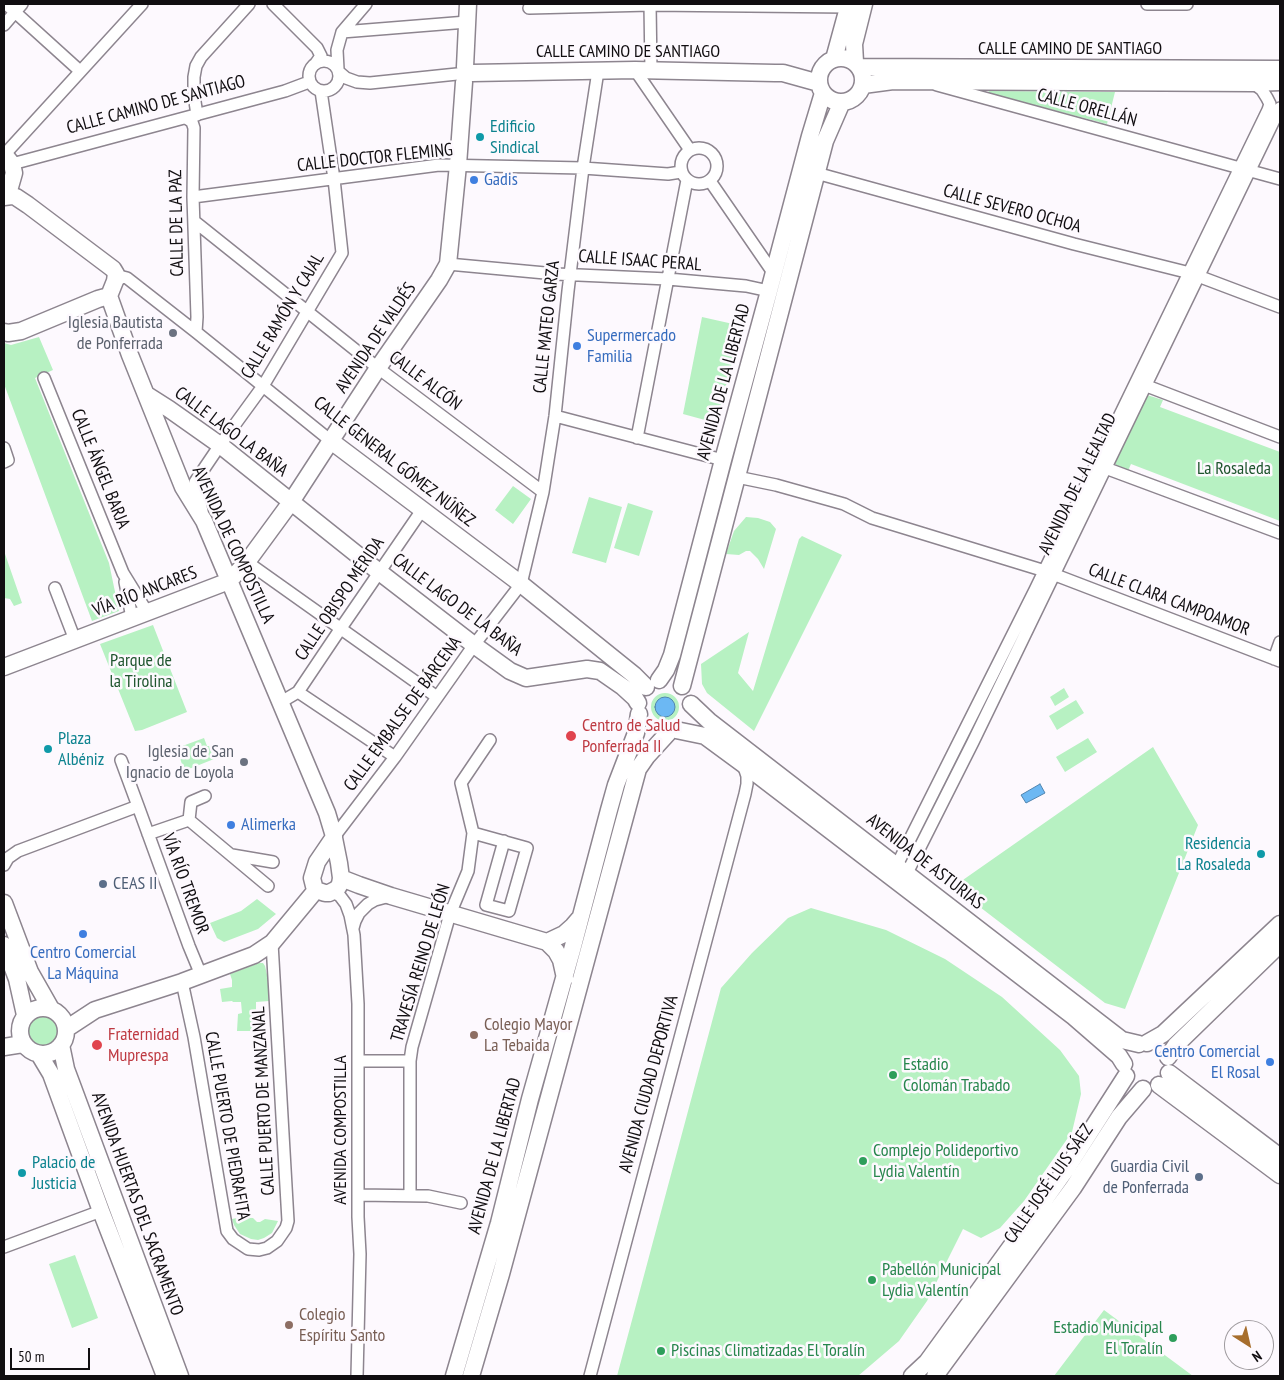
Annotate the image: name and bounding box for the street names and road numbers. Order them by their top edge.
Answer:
street label: CALLE CAMINO DE SANTIAGO [978,38,1162,60]
street label: CALLE CAMINO DE SANTIAGO [536,41,720,63]
street label: CALLE CAMINO DE SANTIAGO [64,71,248,139]
street label: CALLE ORELLÁN [1035,84,1139,132]
street label: CALLE DOCTOR FLEMING [296,139,454,177]
street label: CALLE DE LA PAZ [165,169,189,277]
street label: CALLE SEVERO OCHOA [941,180,1083,238]
street label: CALLE ISAAC PERAL [578,246,702,276]
street label: CALLE RAMÓN Y CAJAL [237,249,329,383]
street label: CALLE MATEO GARZA [529,260,565,394]
street label: AVENIDA DE VALDÉS [331,279,421,397]
street label: AVENIDA DE LA LIBERTAD [693,302,755,462]
street label: CALLE ALCÓN [384,347,466,415]
street label: CALLE LAGO LA BAÑA [170,382,292,482]
street label: CALLE GENERAL GÓMEZ NÚÑEZ [309,392,479,532]
street label: CALLE ÁNGEL BARJA [66,406,134,532]
street label: AVENIDA DE LA LEALTAD [1034,410,1122,558]
street label: AVENIDA DE COMPOSTILLA [187,463,279,627]
street label: CALLE OBISPO MÉRIDA [291,533,389,665]
street label: CALLE LAGO DE LA BAÑA [388,549,526,661]
street label: CALLE CLARA CAMPOAMOR [1085,559,1253,641]
street label: VÍA RÍO ANCARES [90,562,200,622]
street label: CALLE EMBALSE DE BÁRCENA [340,632,466,796]
street label: AVENIDA DE ASTURIAS [862,810,988,914]
street label: VÍA RÍO TREMOR [157,831,213,937]
street label: TRAVESÍA REINO DE LEÓN [387,881,455,1045]
street label: AVENIDA CIUDAD DEPORTIVA [615,993,683,1175]
street label: CALLE PUERTO DE MANZANAL [248,1006,280,1196]
street label: CALLE PUERTO DE PIEDRAFITA [200,1030,254,1222]
street label: AVENIDA COMPOSTILLA [330,1055,352,1205]
street label: AVENIDA DE LA LIBERTAD [464,1076,526,1236]
street label: AVENIDA HUERTAS DEL SACRAMENTO [86,1089,188,1319]
street label: CALLE JOSÉ LUIS SÁEZ [1000,1120,1098,1248]

